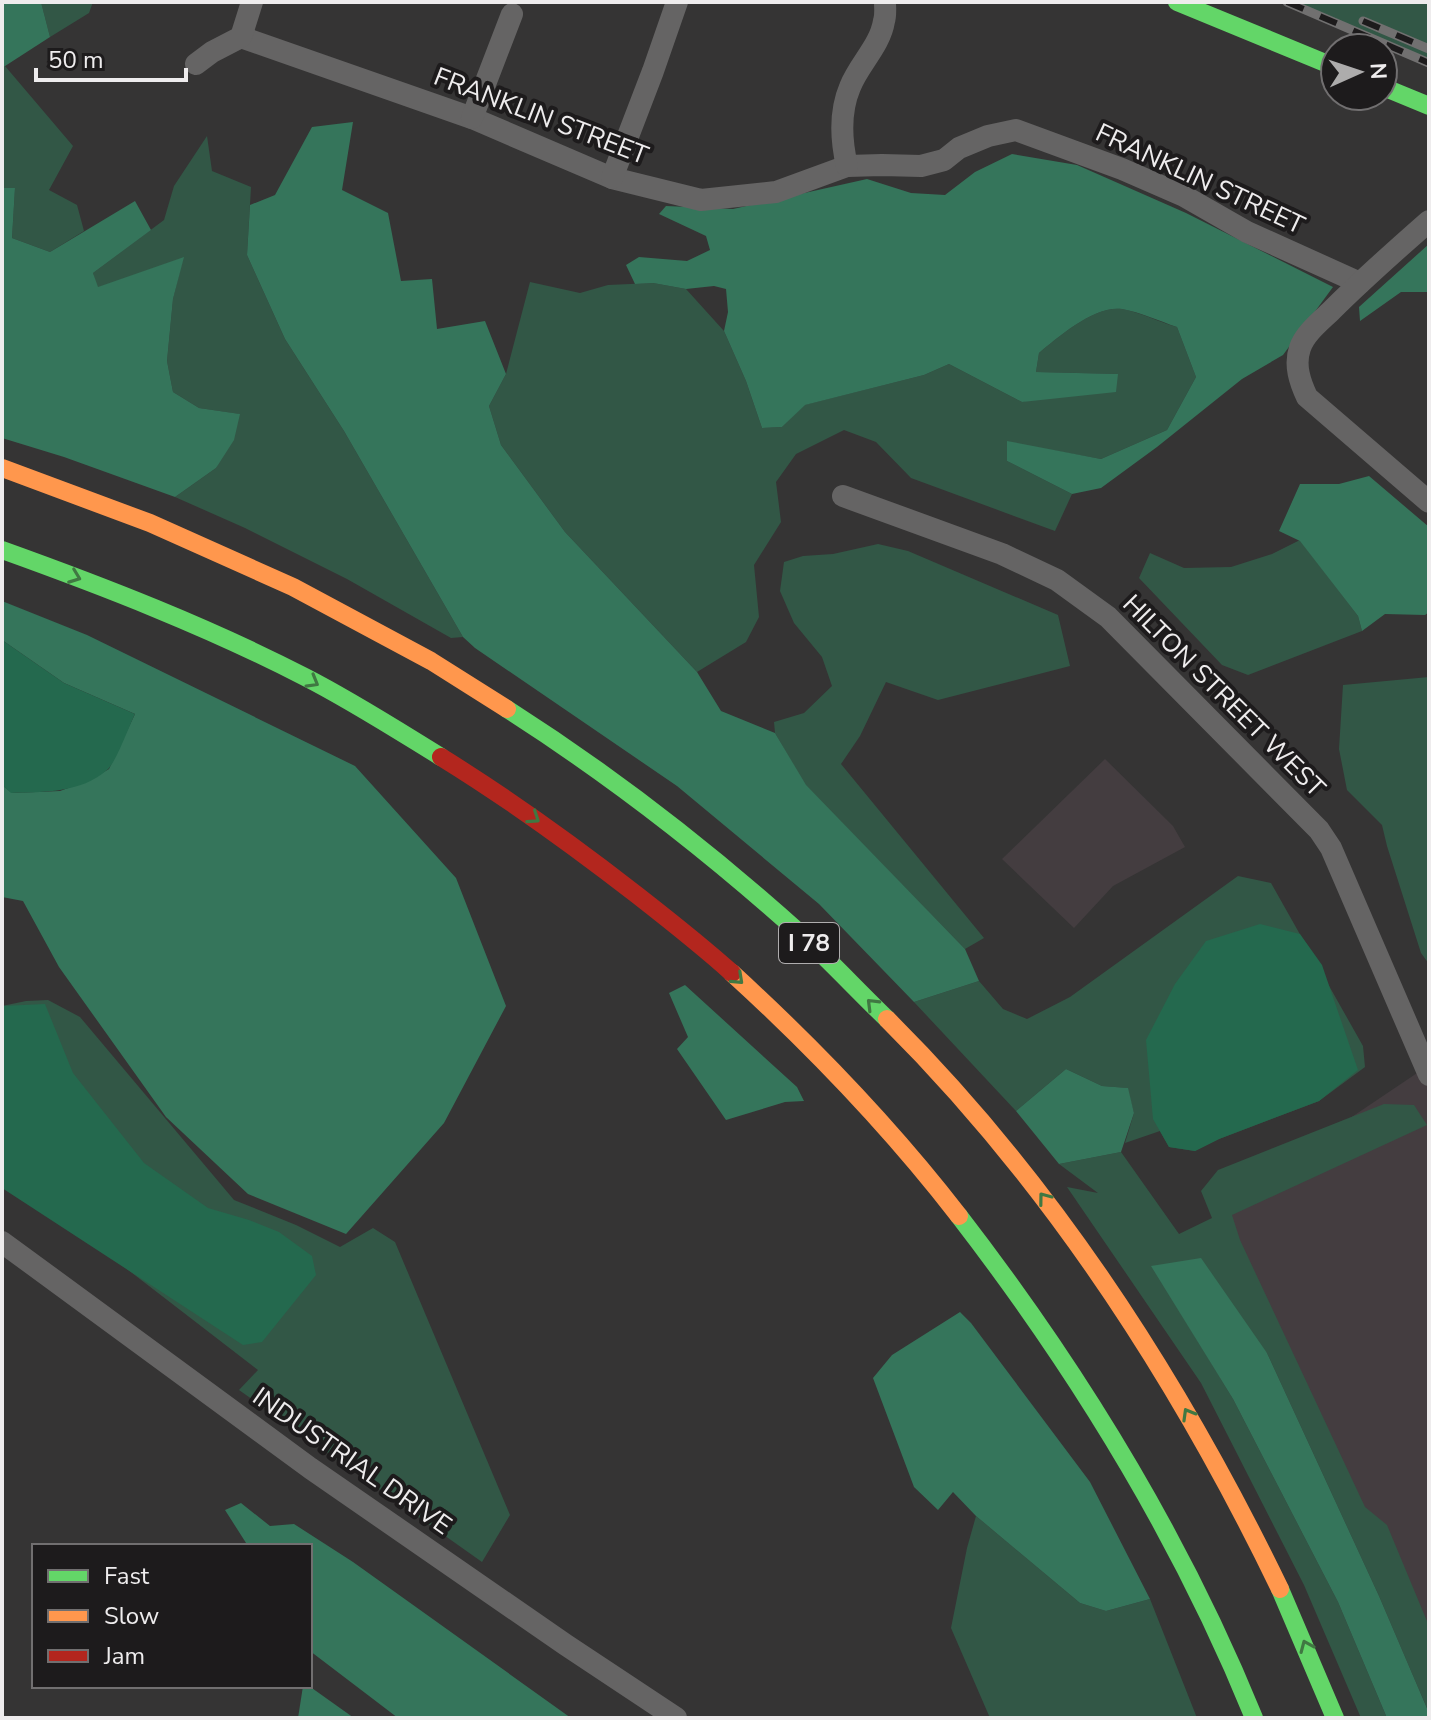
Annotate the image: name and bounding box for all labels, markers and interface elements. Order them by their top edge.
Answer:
scale bar [36,32,186,82]
north arrow [1319,32,1399,112]
text: 50 m [48,44,104,76]
street label: FRANKLIN STREET [429,59,653,173]
text: N [1363,62,1393,80]
street label: FRANKLIN STREET [1090,115,1310,243]
one-way arrow [67,567,81,584]
street label: HILTON STREET WEST [1115,587,1333,805]
one-way arrow [304,672,319,688]
one-way arrow [526,808,540,823]
road number: I 78 [779,923,839,963]
one-way arrow [729,970,743,984]
one-way arrow [867,998,881,1013]
one-way arrow [1039,1192,1053,1207]
street label: INDUSTRIAL DRIVE [245,1379,459,1543]
one-way arrow [1182,1408,1198,1423]
legend [32,1544,312,1688]
text: Fast [104,1560,150,1592]
text: Slow [104,1600,159,1632]
text: Jam [103,1640,145,1672]
one-way arrow [1299,1640,1315,1654]

